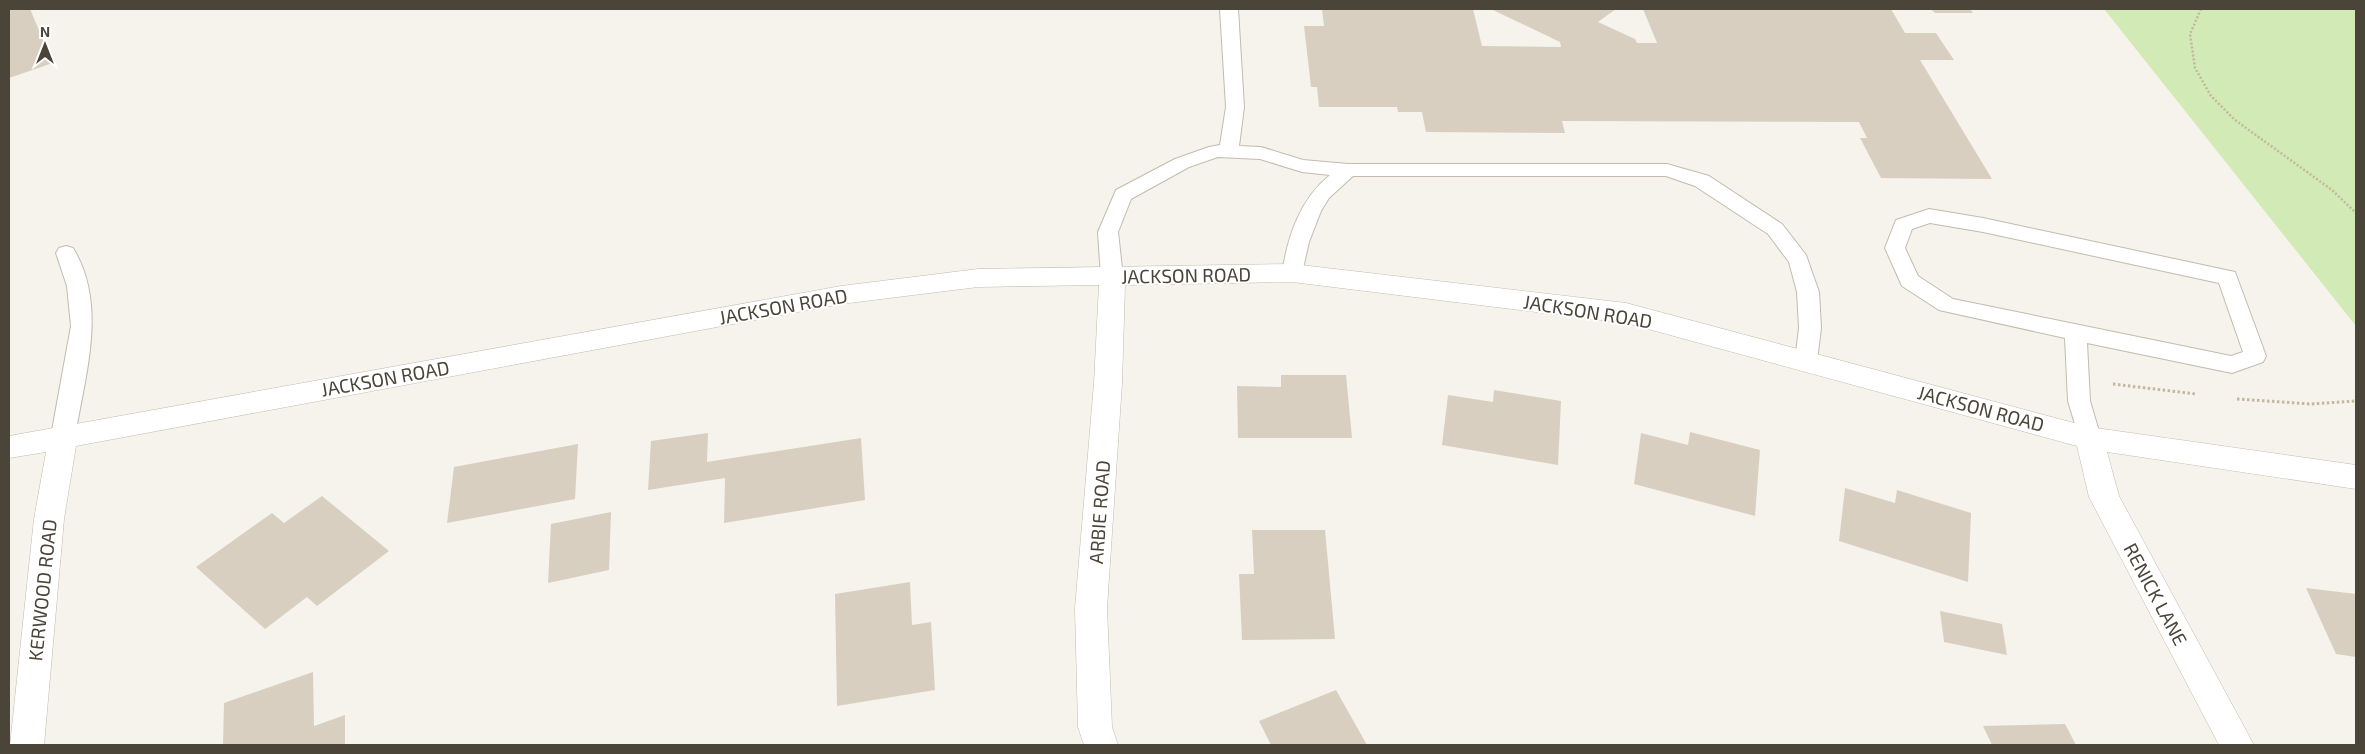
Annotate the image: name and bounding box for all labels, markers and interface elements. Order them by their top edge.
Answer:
north arrow [20,20,70,70]
text: N [40,23,50,40]
street label: JACKSON ROAD [1121,262,1251,288]
street label: JACKSON ROAD [717,283,849,329]
street label: JACKSON ROAD [1522,289,1654,333]
street label: JACKSON ROAD [319,355,451,401]
street label: JACKSON ROAD [1915,380,2047,436]
street label: ARBIE ROAD [1084,459,1114,565]
street label: KERWOOD ROAD [23,518,61,662]
street label: RENICK LANE [2119,539,2193,649]

